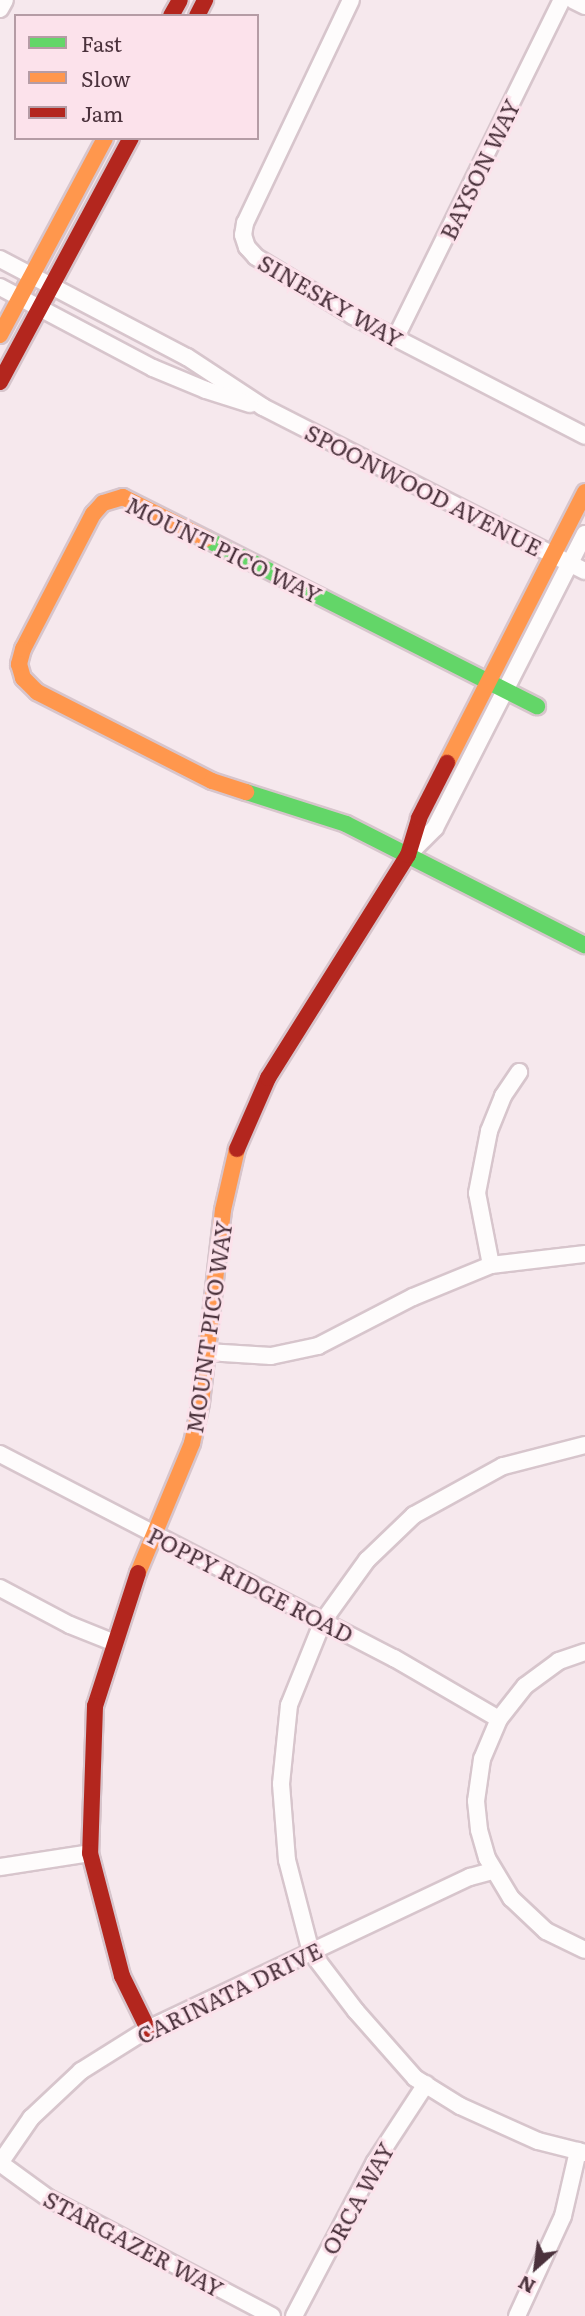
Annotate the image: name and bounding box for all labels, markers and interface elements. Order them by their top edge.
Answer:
legend [14,14,259,140]
text: Fast [81,27,122,58]
text: Slow [81,62,131,93]
street label: BAYSON WAY [433,94,525,244]
text: Jam [81,97,123,128]
street label: SINESKY WAY [254,248,408,352]
street label: SPOONWOOD AVENUE [301,417,547,561]
street label: MOUNT PICO WAY [122,490,326,608]
street label: MOUNT PICO WAY [179,1219,237,1435]
street label: POPPY RIDGE ROAD [144,1520,358,1648]
street label: CARINATA DRIVE [132,1935,326,2049]
street label: ORCA WAY [315,2137,399,2259]
street label: STARGAZER WAY [39,2184,229,2302]
north arrow [501,2232,571,2302]
text: N [513,2269,540,2302]

